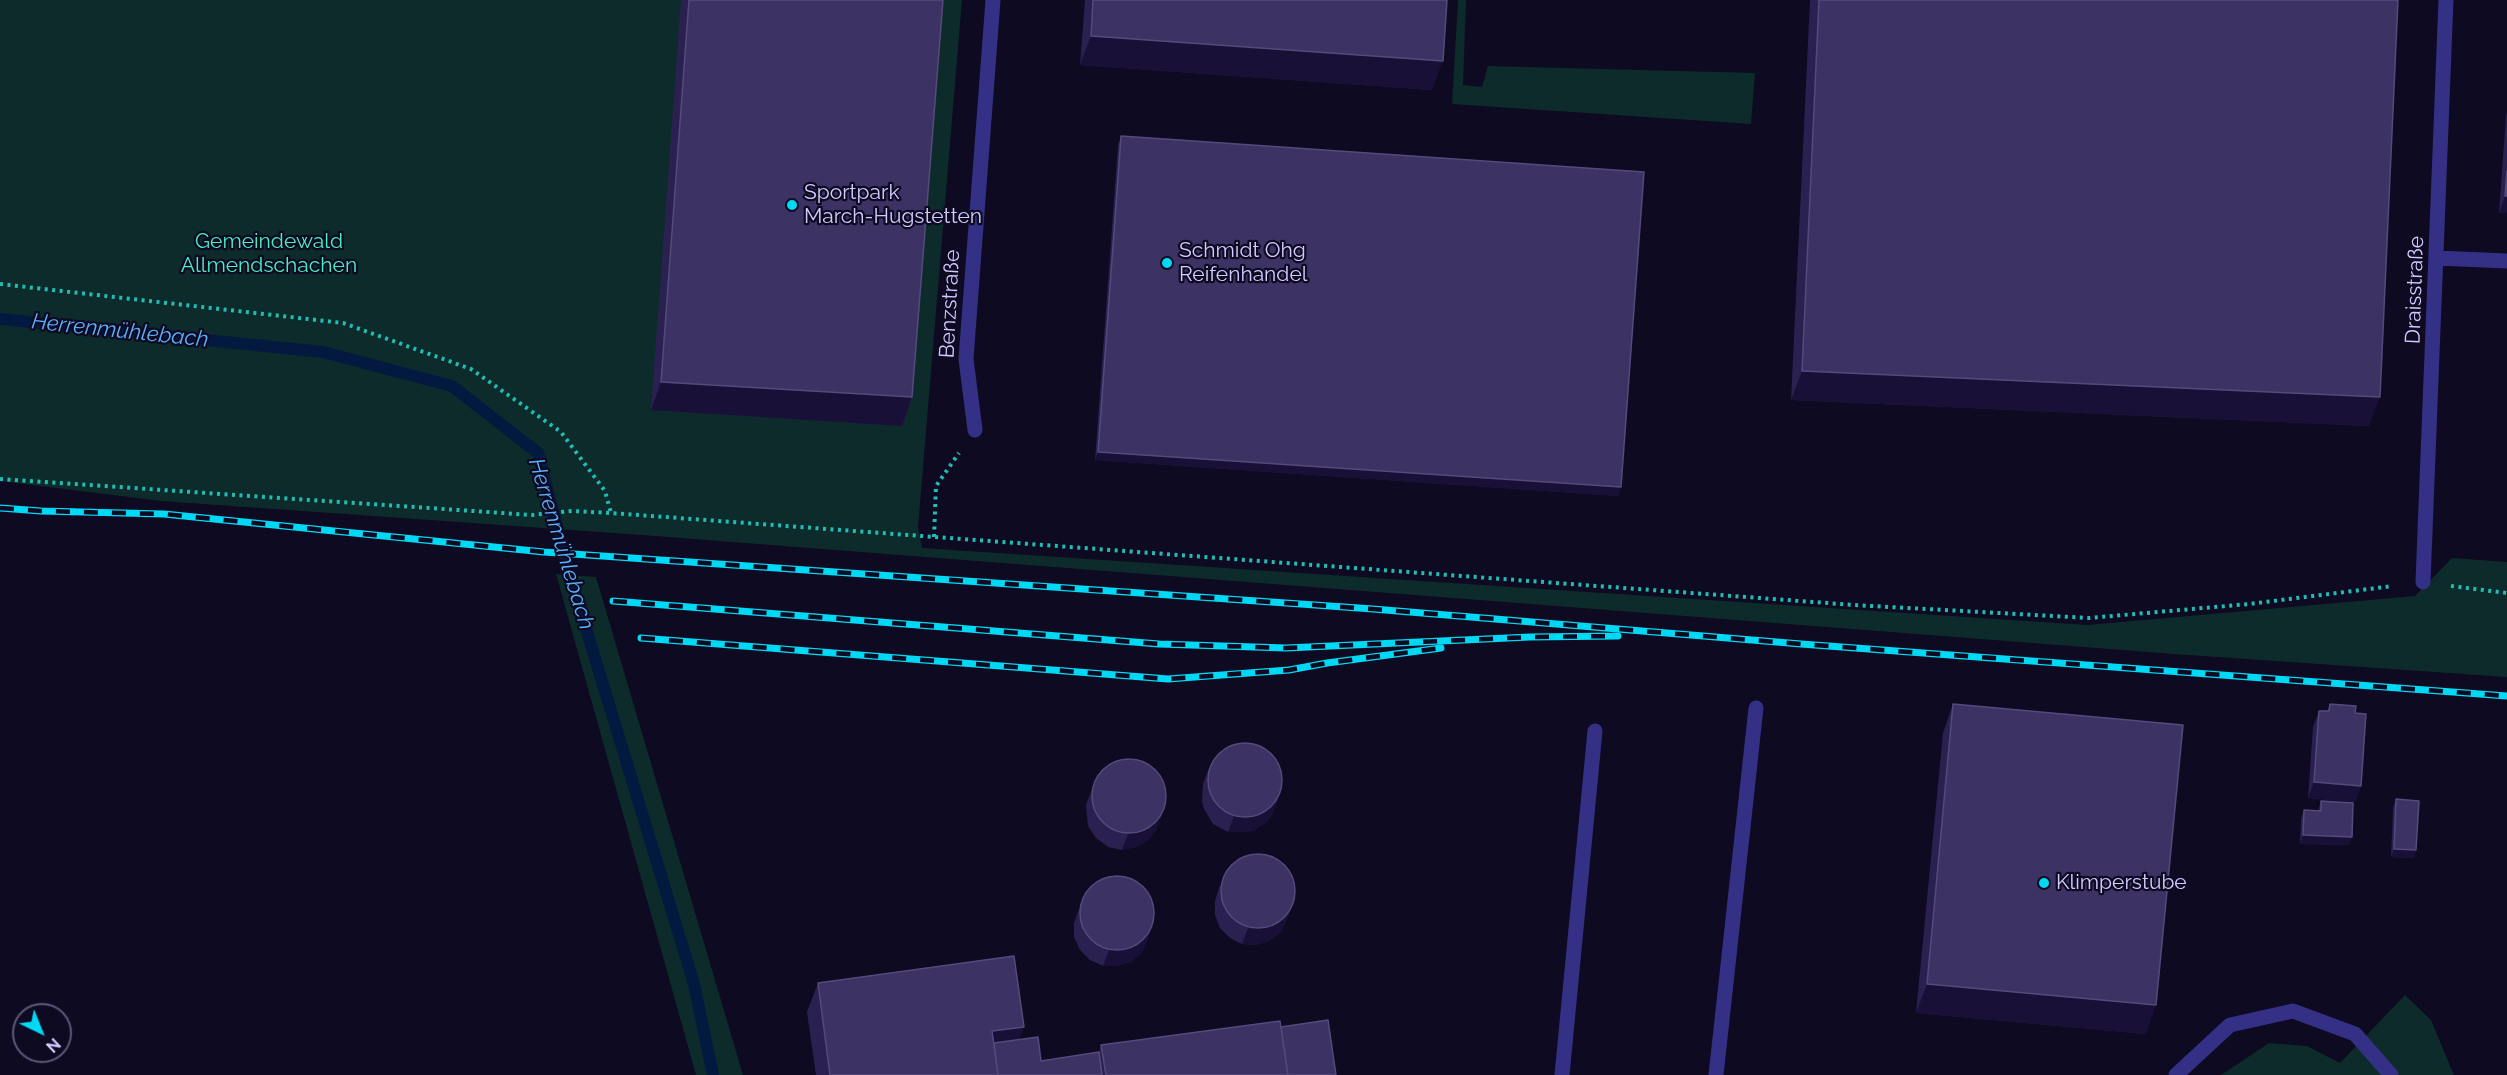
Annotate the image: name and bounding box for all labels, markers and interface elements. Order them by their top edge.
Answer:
place label: Sportpark March-Hugstetten [804,180,982,230]
marker: Sportpark March-Hugstetten [785,198,799,212]
park label: Gemeindewald Allmendschachen [181,229,357,279]
street label: Draisstraße [2401,235,2429,345]
place label: Schmidt Ohg Reifenhandel [1179,238,1307,288]
street label: Benzstraße [935,249,965,359]
marker: Schmidt Ohg Reifenhandel [1160,256,1174,270]
water label: Herrenmühlebach [30,309,210,353]
water label: Herrenmühlebach [522,455,600,633]
place label: Klimperstube [2056,870,2187,896]
marker: Klimperstube [2037,876,2051,890]
north arrow [12,1003,72,1063]
text: N [42,1034,64,1056]

